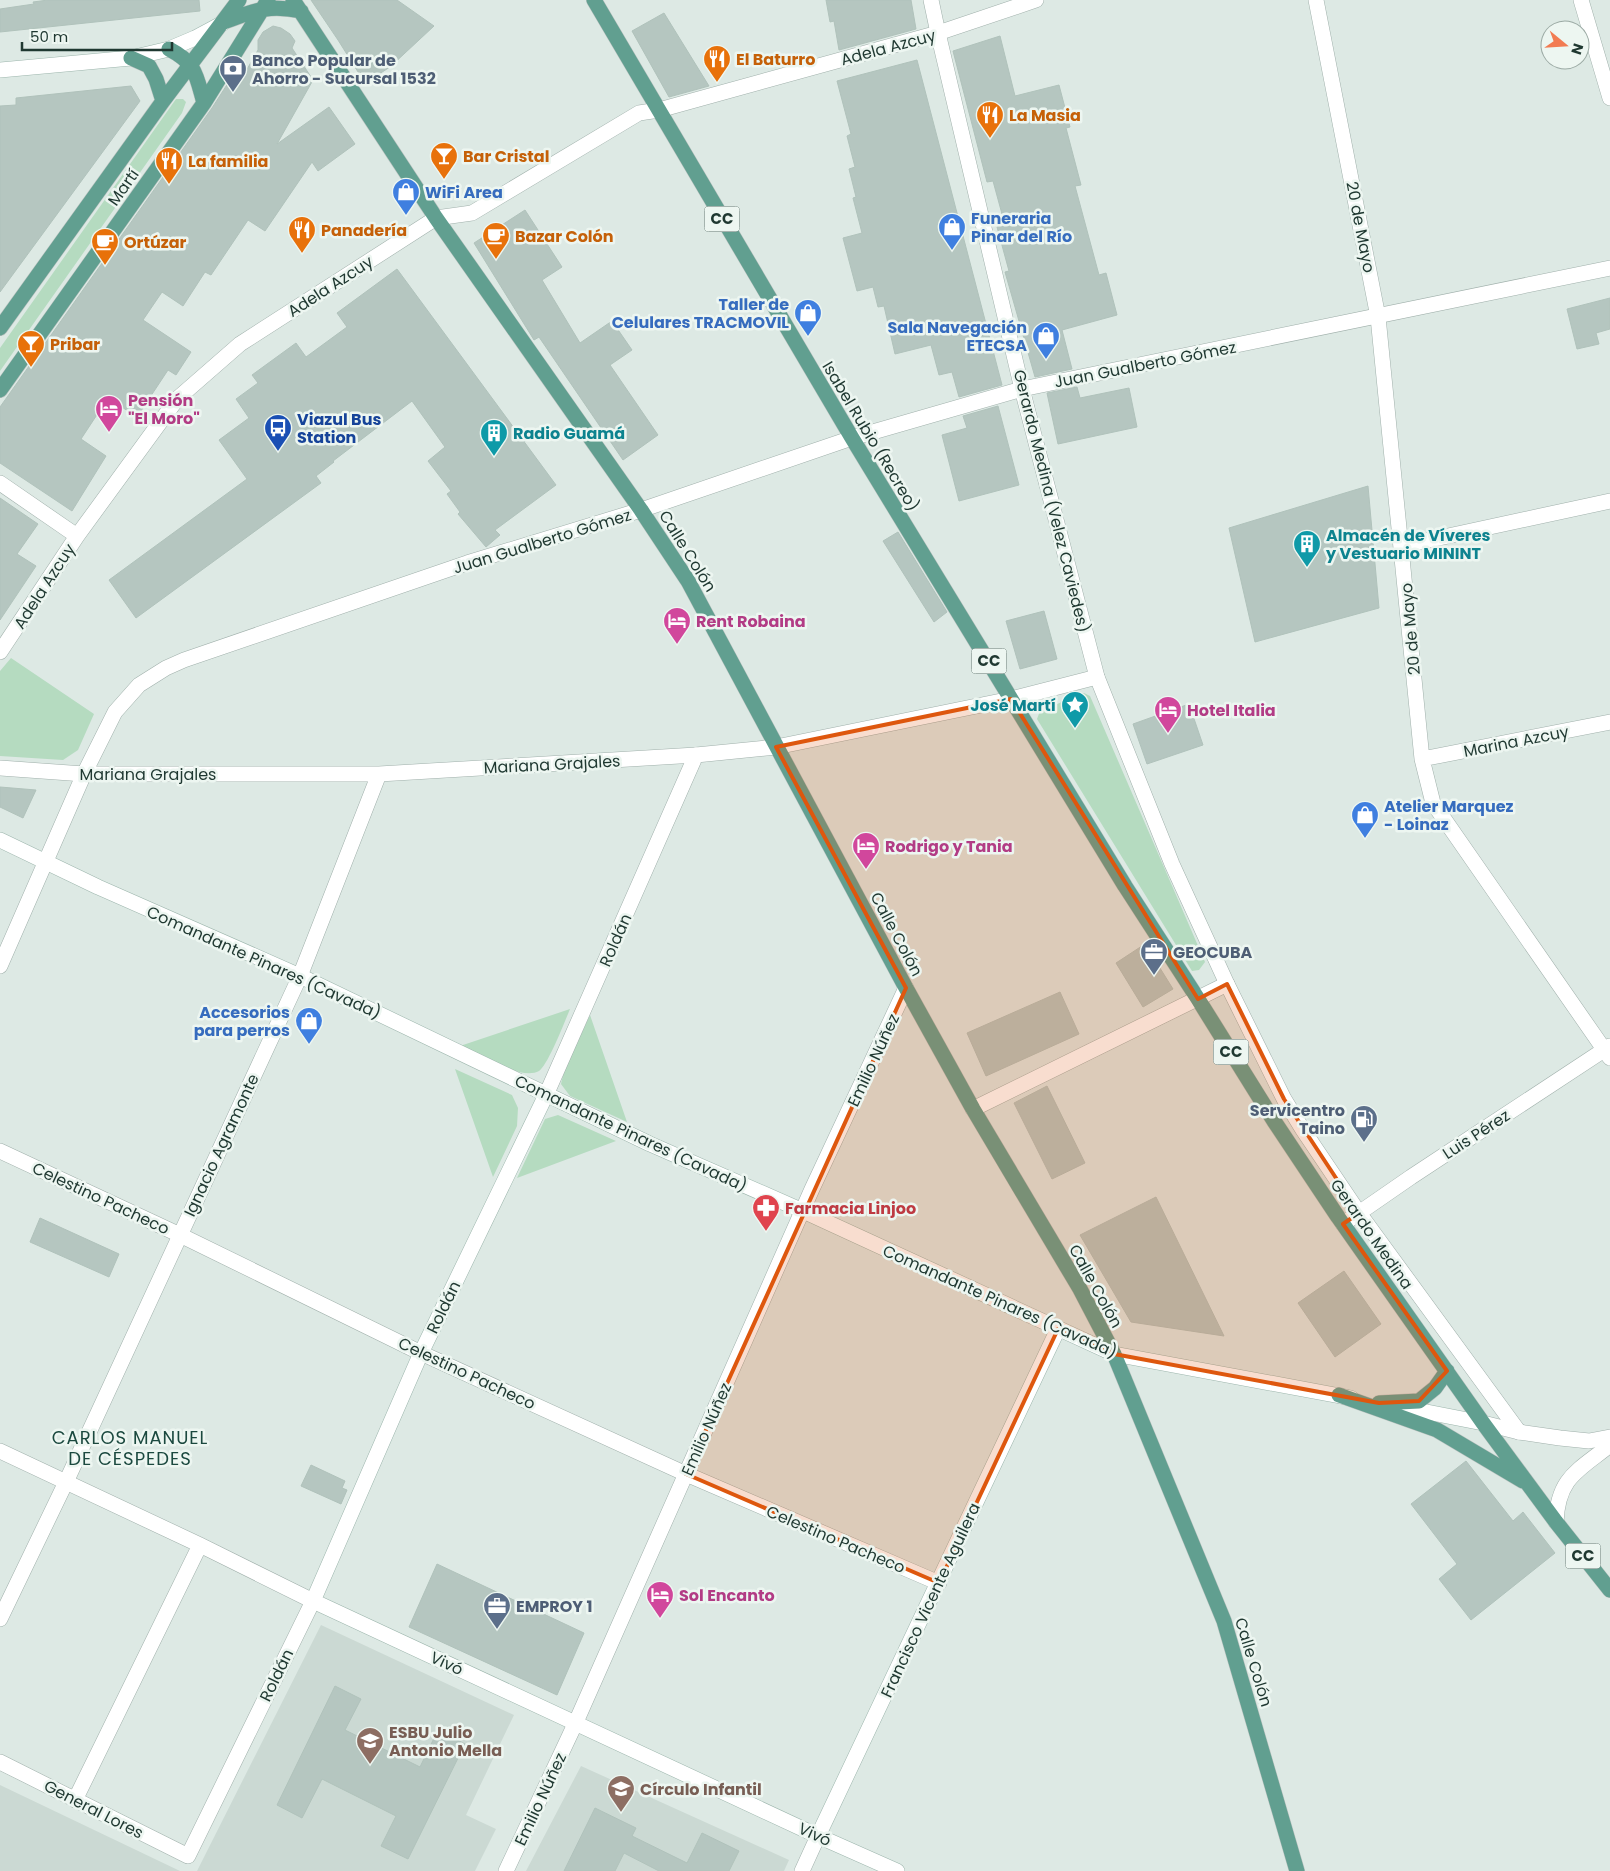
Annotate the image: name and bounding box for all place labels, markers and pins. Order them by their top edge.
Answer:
restaurant icon: El Baturro [702,44,732,83]
place label: El Baturro [736,48,815,71]
place label: Banco Popular de Ahorro - Sucursal 1532 [252,49,436,90]
bank icon: Banco Popular de Ahorro - Sucursal 1532 [218,54,248,93]
restaurant icon: La Masia [975,100,1005,139]
place label: La Masia [1009,104,1081,127]
bar icon: Bar Cristal [429,141,459,180]
place label: Bar Cristal [463,145,549,168]
restaurant icon: La familia [154,146,184,185]
place label: La familia [188,150,268,173]
shop icon: WiFi Area [391,177,421,216]
place label: WiFi Area [425,181,503,204]
place label: Funeraria Pinar del Río [971,207,1072,248]
shop icon: Funeraria Pinar del Río [937,212,967,251]
restaurant icon: Panadería [287,215,317,254]
place label: Panadería [321,219,407,242]
cafe icon: Bazar Colón [481,221,511,260]
place label: Bazar Colón [515,225,614,248]
cafe icon: Ortúzar [90,227,120,266]
place label: Ortúzar [124,231,187,254]
place label: Taller de Celulares TRACMOVIL [612,293,789,334]
shop icon: Taller de Celulares TRACMOVIL [793,298,823,337]
place label: Sala Navegación ETECSA [887,316,1027,357]
shop icon: Sala Navegación ETECSA [1031,321,1061,360]
bar icon: Pribar [16,329,46,368]
place label: Pribar [50,333,100,356]
place label: Pensión "El Moro" [128,389,200,430]
hotel icon: Pensión "El Moro" [94,394,124,433]
place label: Viazul Bus Station [297,408,381,449]
bus stop icon: Viazul Bus Station [263,413,293,452]
building icon: Radio Guamá [479,418,509,457]
place label: Radio Guamá [513,422,625,445]
place label: Almacén de Víveres y Vestuario MININT [1325,524,1491,565]
building icon: Almacén de Víveres y Vestuario MININT [1292,529,1322,568]
hotel icon: Rent Robaina [662,606,692,645]
place label: Rent Robaina [696,610,806,633]
place icon: José Martí [1060,690,1090,729]
place label: José Martí [970,694,1056,717]
hotel icon: Hotel Italia [1153,695,1183,734]
place label: Hotel Italia [1187,699,1276,722]
place label: Atelier Marquez - Loinaz [1384,795,1514,836]
shop icon: Atelier Marquez - Loinaz [1350,800,1380,839]
hotel icon: Rodrigo y Tania [851,831,881,870]
place label: Rodrigo y Tania [885,835,1013,858]
office icon: GEOCUBA [1139,937,1169,976]
place label: GEOCUBA [1173,941,1252,964]
place label: Accesorios para perros [194,1001,290,1042]
shop icon: Accesorios para perros [294,1006,324,1045]
place label: Servicentro Taino [1250,1099,1345,1140]
fuel station icon: Servicentro Taino [1349,1104,1379,1143]
pharmacy icon: Farmacia Linjoo [751,1193,781,1232]
place label: Farmacia Linjoo [785,1197,916,1220]
hotel icon: Sol Encanto [645,1580,675,1619]
place label: Sol Encanto [679,1584,775,1607]
office icon: EMPROY 1 [482,1591,512,1630]
place label: EMPROY 1 [516,1595,592,1618]
place label: ESBU Julio Antonio Mella [389,1721,502,1762]
school or university icon: ESBU Julio Antonio Mella [355,1726,385,1765]
school or university icon: Círculo Infantil [606,1774,636,1813]
place label: Círculo Infantil [640,1778,762,1801]

